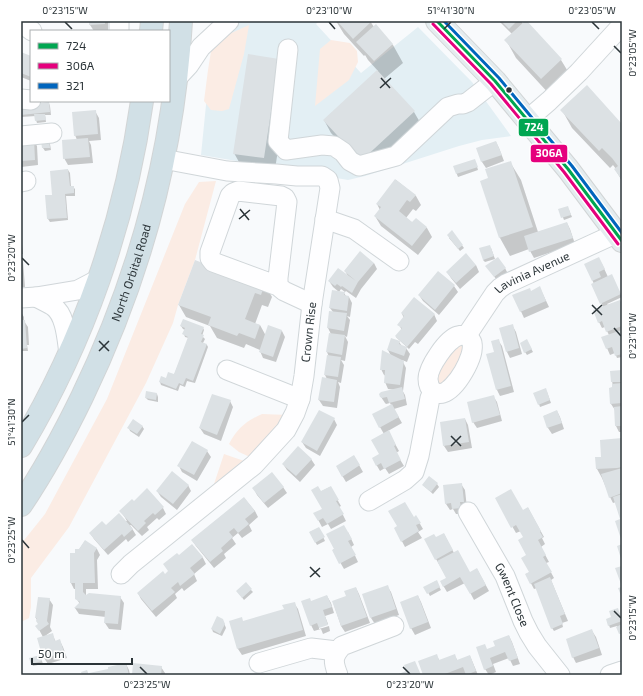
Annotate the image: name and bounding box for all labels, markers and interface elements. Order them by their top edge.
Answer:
text: 0°23'15"W [42,4,88,16]
text: 0°23'10"W [306,4,352,16]
text: 51°41'30"N [427,4,475,16]
text: 0°23'05"W [568,4,616,16]
text: 0°23'05"W [626,29,638,77]
legend [30,30,170,102]
text: 724 [66,38,86,52]
text: 306A [66,58,95,72]
text: 321 [66,78,84,92]
unlabelled marker [504,85,514,95]
line badge: 724 [518,118,549,137]
text: 724 [524,120,544,133]
line badge: 306A [530,144,568,163]
text: 306A [536,146,563,159]
street label: North Orbital Road [108,222,153,323]
text: 0°23'20"W [5,234,17,282]
street label: Lavinia Avenue [491,248,571,296]
street label: Crown Rise [298,301,318,363]
text: 0°23'10"W [626,313,638,359]
text: 51°41'30"N [5,398,17,446]
text: 0°23'25"W [5,516,17,563]
street label: Gwent Close [493,560,533,629]
text: 0°23'15"W [626,595,638,641]
scale bar [32,640,132,666]
text: 50 m [38,646,65,660]
text: 0°23'25"W [124,678,171,690]
text: 0°23'20"W [386,678,434,690]

